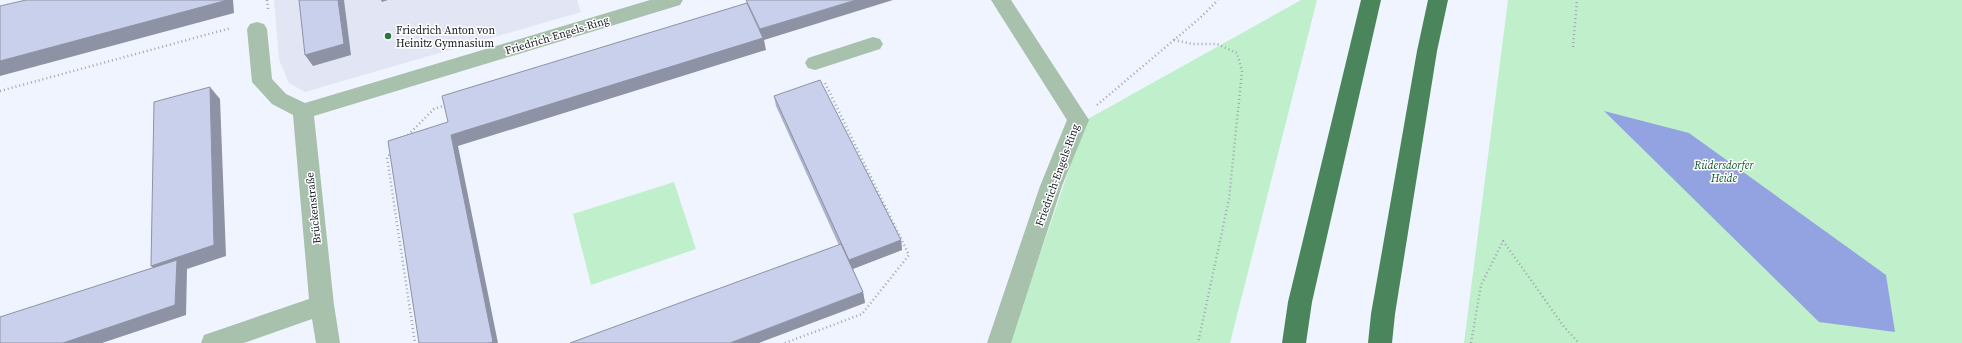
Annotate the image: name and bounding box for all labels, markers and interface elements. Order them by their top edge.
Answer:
street label: Friedrich-Engels-Ring [503,12,611,58]
place label: Friedrich Anton von Heinitz Gymnasium [396,23,495,51]
marker: Friedrich Anton von Heinitz Gymnasium [383,31,393,41]
street label: Friedrich-Engels-Ring [1032,122,1083,228]
park label: Rüdersdorfer Heide [1693,158,1754,186]
street label: Brückenstraße [302,171,325,244]

